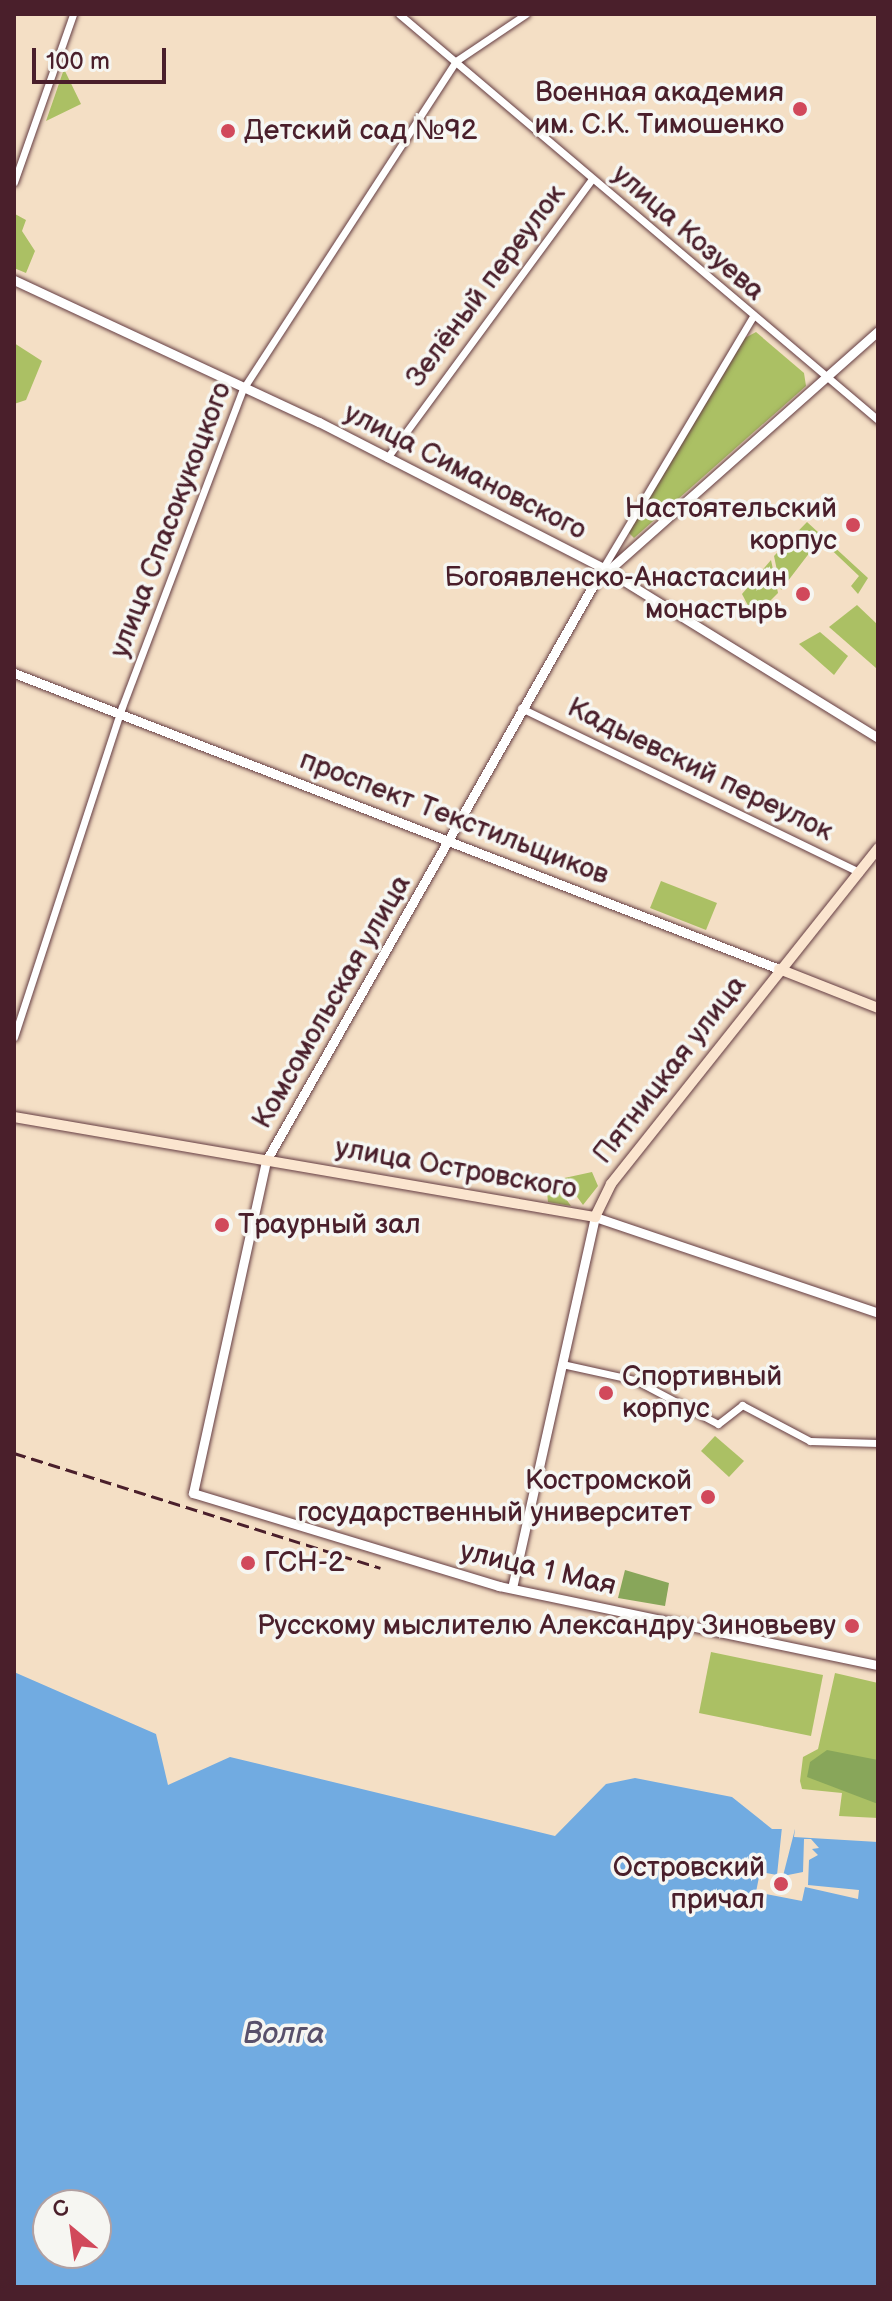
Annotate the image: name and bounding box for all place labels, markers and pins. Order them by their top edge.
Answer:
place label: Военная академия им. С.К. Тимошенко [534,76,784,142]
marker: Военная академия им. С.К. Тимошенко [791,100,809,118]
place label: Детский сад №92 [244,114,477,148]
marker: Детский сад №92 [219,122,237,140]
place label: Настоятельский корпус [625,492,837,558]
marker: Настоятельский корпус [844,516,862,534]
place label: Богоявленско-Анастасиин монастырь [445,561,787,627]
marker: Богоявленско-Анастасиин монастырь [794,585,812,603]
place label: Траурный зал [238,1208,421,1242]
marker: Траурный зал [213,1216,231,1234]
place label: Спортивный корпус [622,1360,782,1426]
marker: Спортивный корпус [597,1384,615,1402]
place label: Костромской государственный университет [297,1464,692,1530]
marker: Костромской государственный университет [699,1488,717,1506]
place label: ГСН-2 [264,1546,344,1580]
marker: ГСН-2 [239,1554,257,1572]
place label: Русскому мыслителю Александру Зиновьеву [257,1609,836,1643]
marker: Русскому мыслителю Александру Зиновьеву [843,1617,861,1635]
place label: Островский причал [613,1851,765,1917]
marker: Островский причал [772,1875,790,1893]

